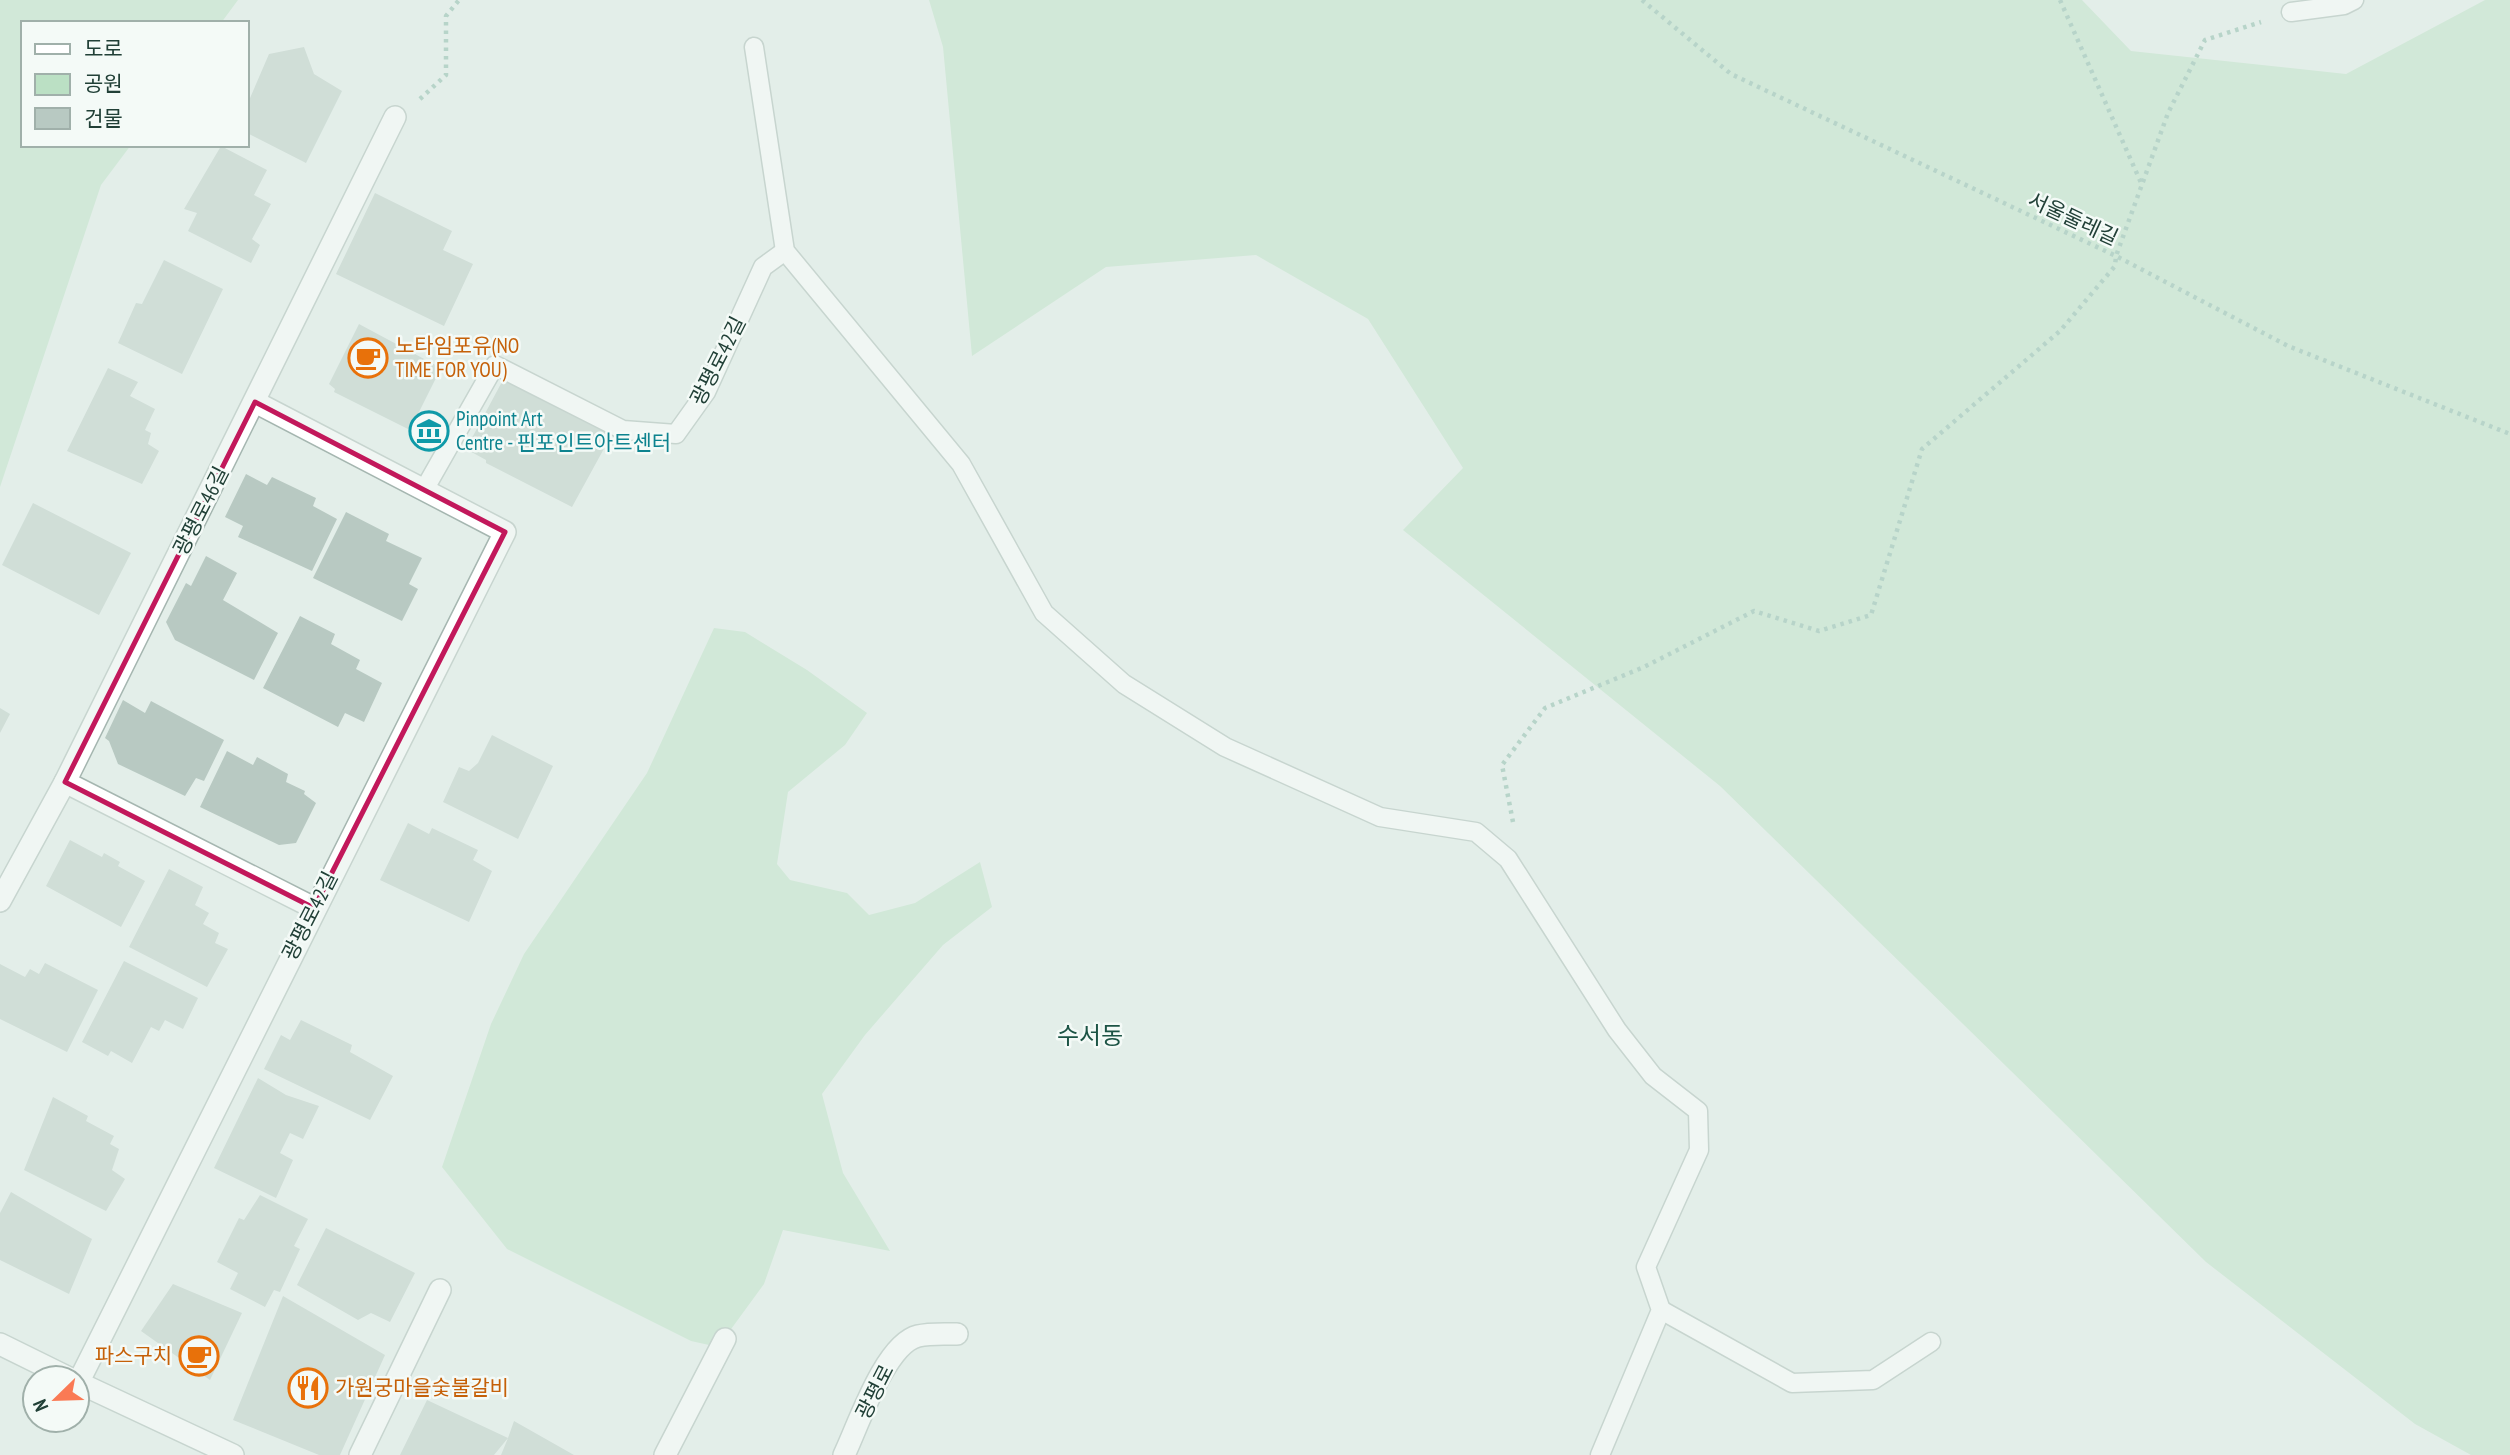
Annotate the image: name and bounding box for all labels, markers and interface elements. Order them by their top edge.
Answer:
legend [21,21,248,147]
text: 도로 [84,35,123,62]
text: 공원 [84,70,123,97]
text: 건물 [84,105,123,132]
street label: 서울둘레길 [2024,186,2123,251]
street label: 광평로42길 [684,312,751,410]
place label: 노타임포유(NO TIME FOR YOU) [395,332,519,383]
cafe icon: 노타임포유(NO TIME FOR YOU) [347,337,389,379]
place label: Pinpoint Art Centre - 핀포인트아트센터 [456,405,671,456]
museum icon: Pinpoint Art Centre - 핀포인트아트센터 [408,410,450,452]
street label: 광평로46길 [167,462,234,560]
street label: 광평로42길 [276,867,343,965]
district label: 수서동 [1057,1020,1123,1051]
cafe icon: 파스구치 [178,1335,220,1377]
place label: 파스구치 [95,1342,172,1369]
street label: 광평로 [849,1360,900,1424]
north arrow [21,1364,91,1434]
restaurant icon: 가원궁마을숯불갈비 [287,1367,329,1409]
place label: 가원궁마을숯불갈비 [335,1374,509,1401]
text: N [27,1396,53,1415]

